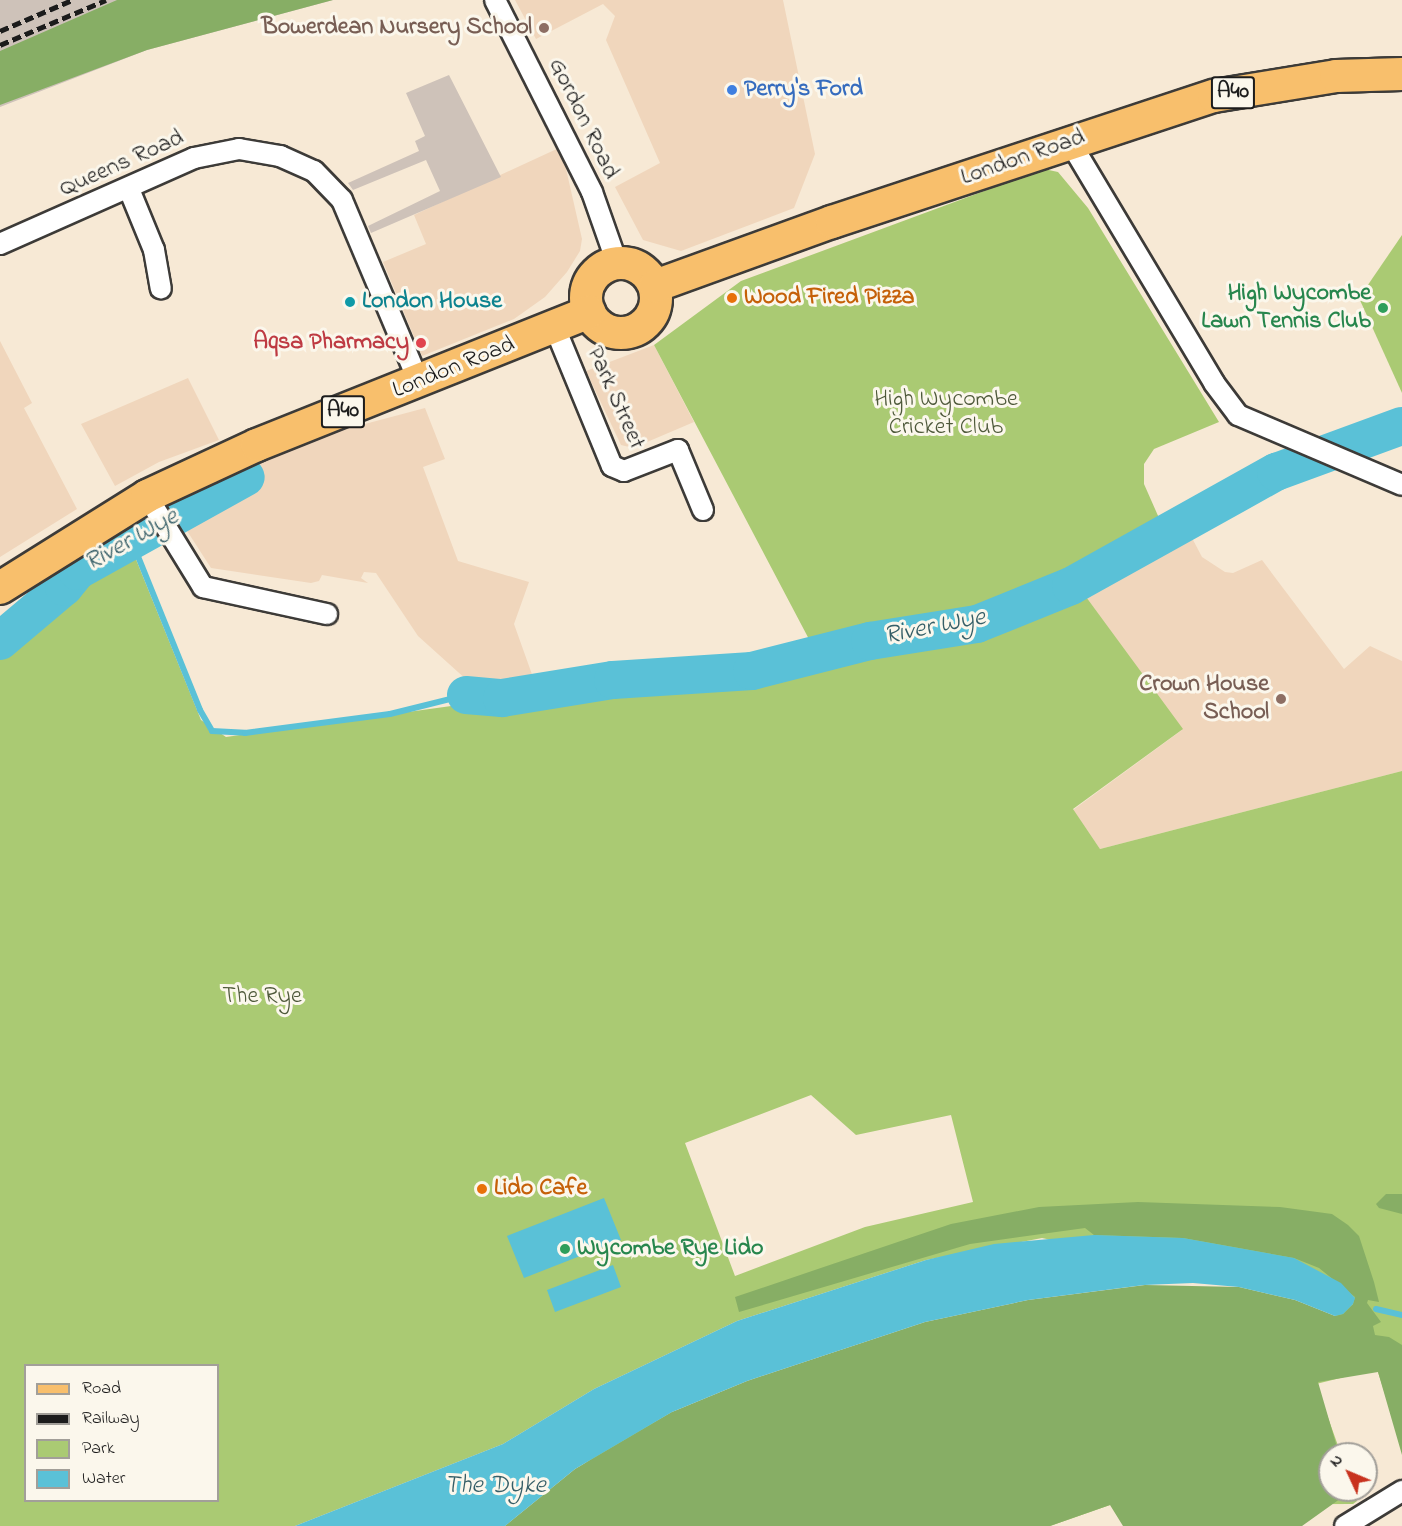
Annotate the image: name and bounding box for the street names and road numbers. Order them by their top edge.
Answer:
street label: Gordon Road [541,54,625,184]
road number: A40 [1210,74,1256,112]
street label: London Road [957,123,1089,193]
street label: Queens Road [55,124,189,204]
street label: London Road [389,330,519,406]
street label: Park Street [580,342,650,454]
road number: A40 [320,393,366,431]

